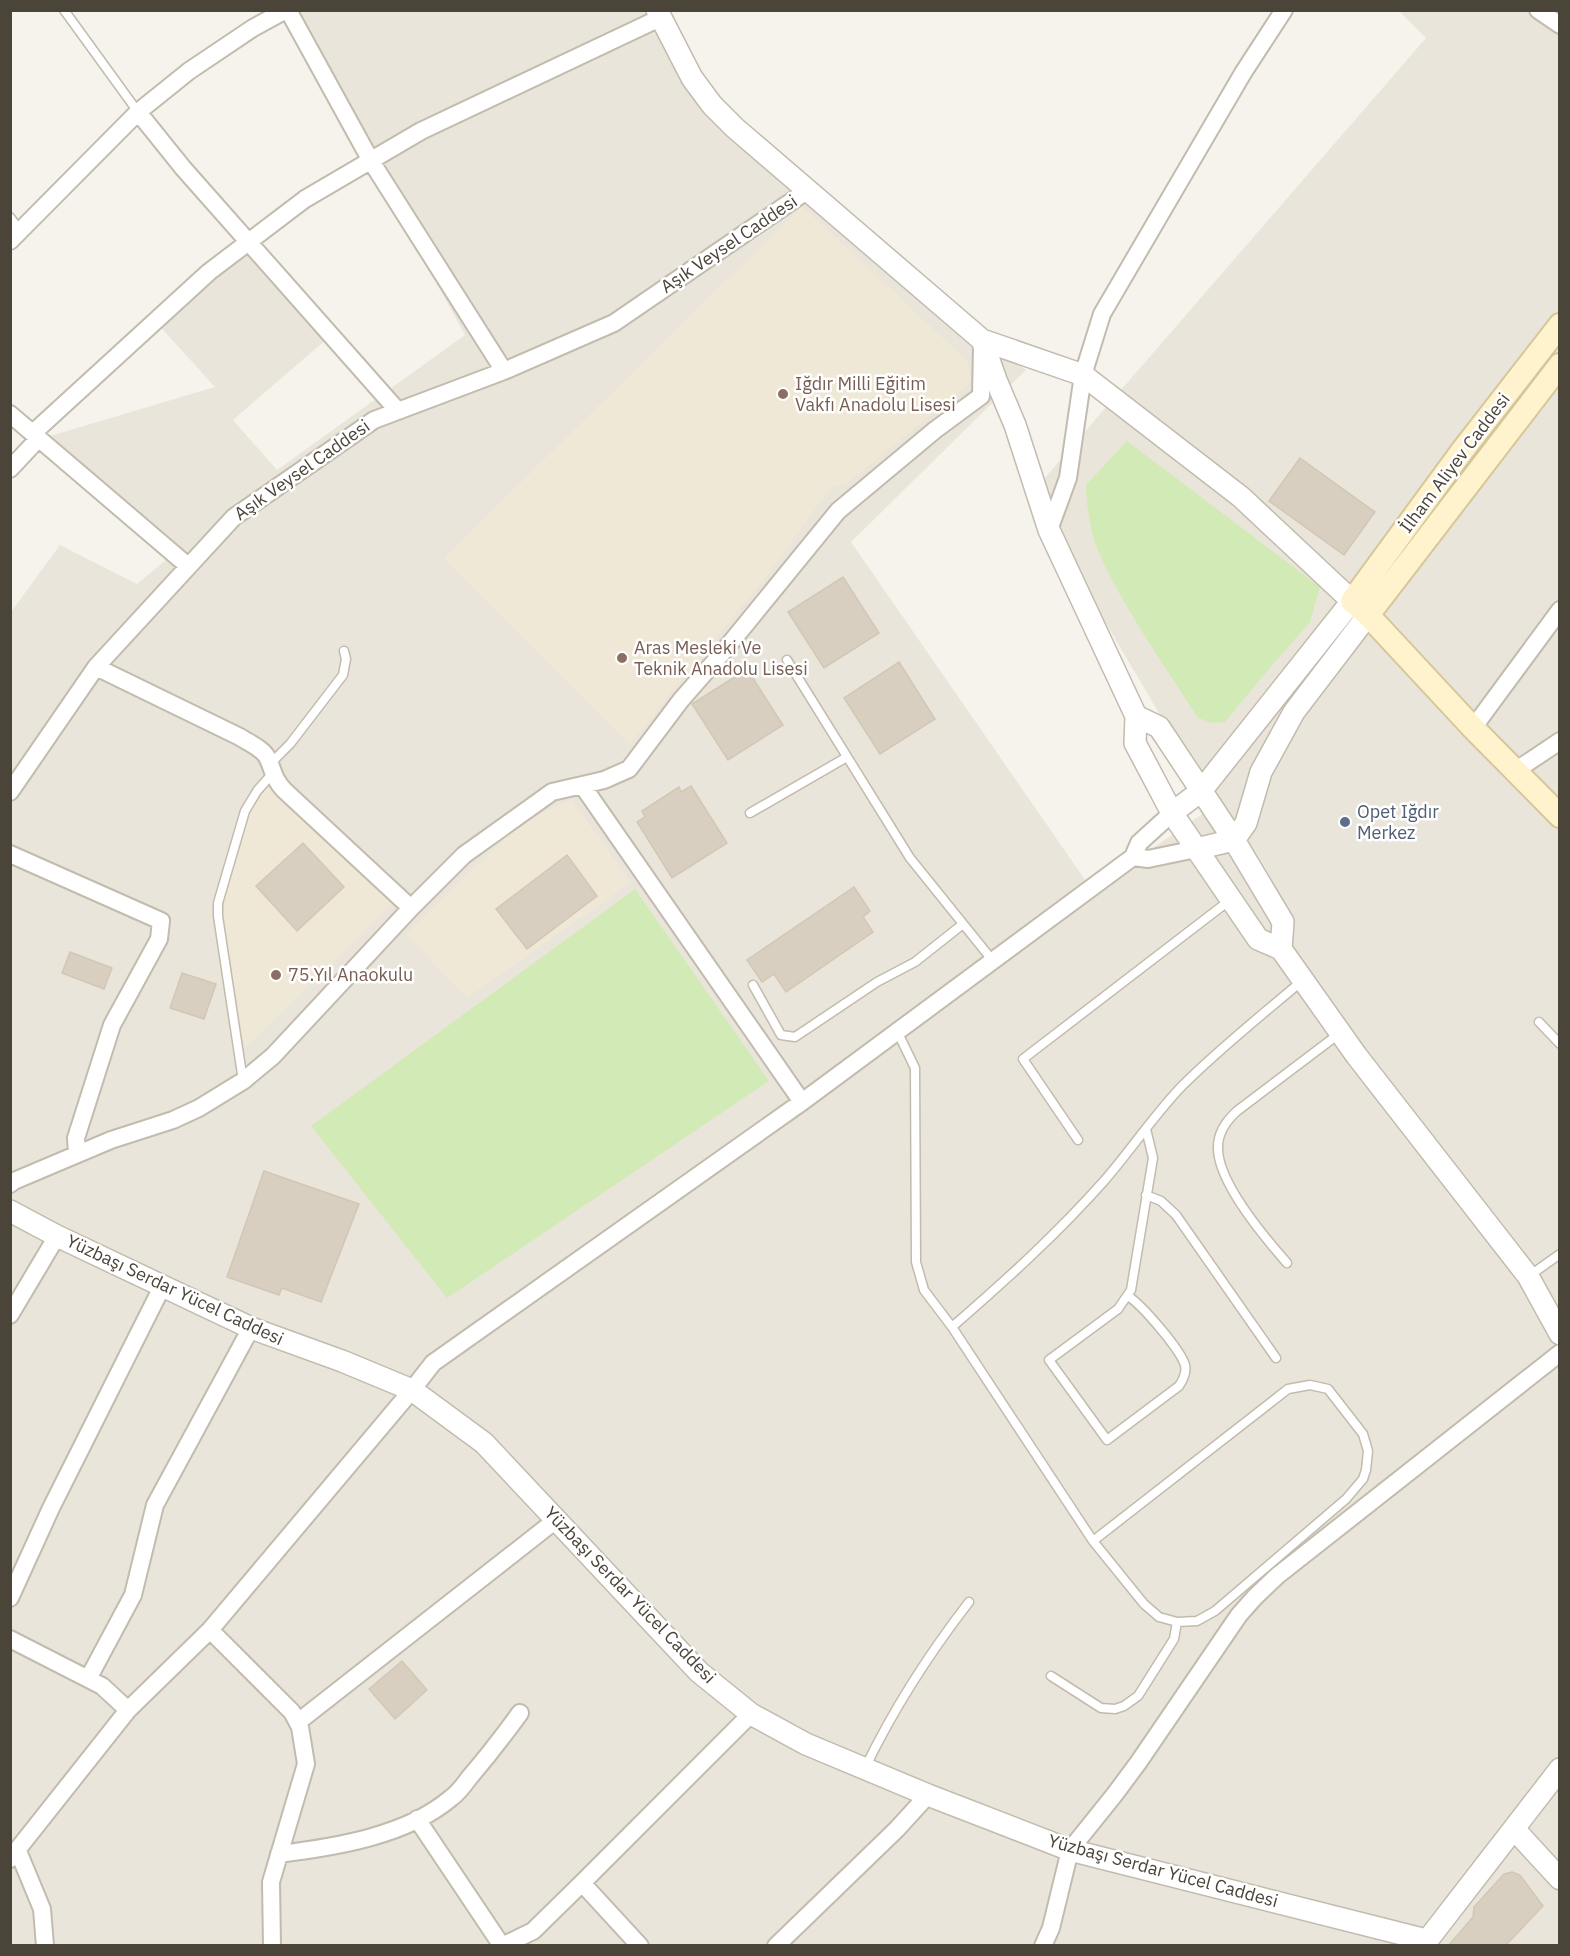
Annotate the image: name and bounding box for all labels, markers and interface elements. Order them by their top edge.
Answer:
street label: Aşık Veysel Caddesi [656,189,802,298]
place label: Iğdır Milli Eğitim Vakfı Anadolu Lisesi [795,372,956,416]
marker: Iğdır Milli Eğitim Vakfı Anadolu Lisesi [776,387,790,401]
street label: İlham Aliyev Caddesi [1394,388,1515,537]
street label: Aşık Veysel Caddesi [229,414,374,525]
place label: Aras Mesleki Ve Teknik Anadolu Lisesi [634,636,808,680]
marker: Aras Mesleki Ve Teknik Anadolu Lisesi [615,651,629,665]
place label: Opet Iğdır Merkez [1357,800,1439,844]
marker: Opet Iğdır Merkez [1338,815,1352,829]
place label: 75.Yıl Anaokulu [288,963,413,986]
marker: 75.Yıl Anaokulu [269,968,283,982]
street label: Yüzbaşı Serdar Yücel Caddesi [63,1229,288,1350]
street label: Yüzbaşı Serdar Yücel Caddesi [540,1501,721,1688]
street label: Yüzbaşı Serdar Yücel Caddesi [1046,1829,1281,1912]

